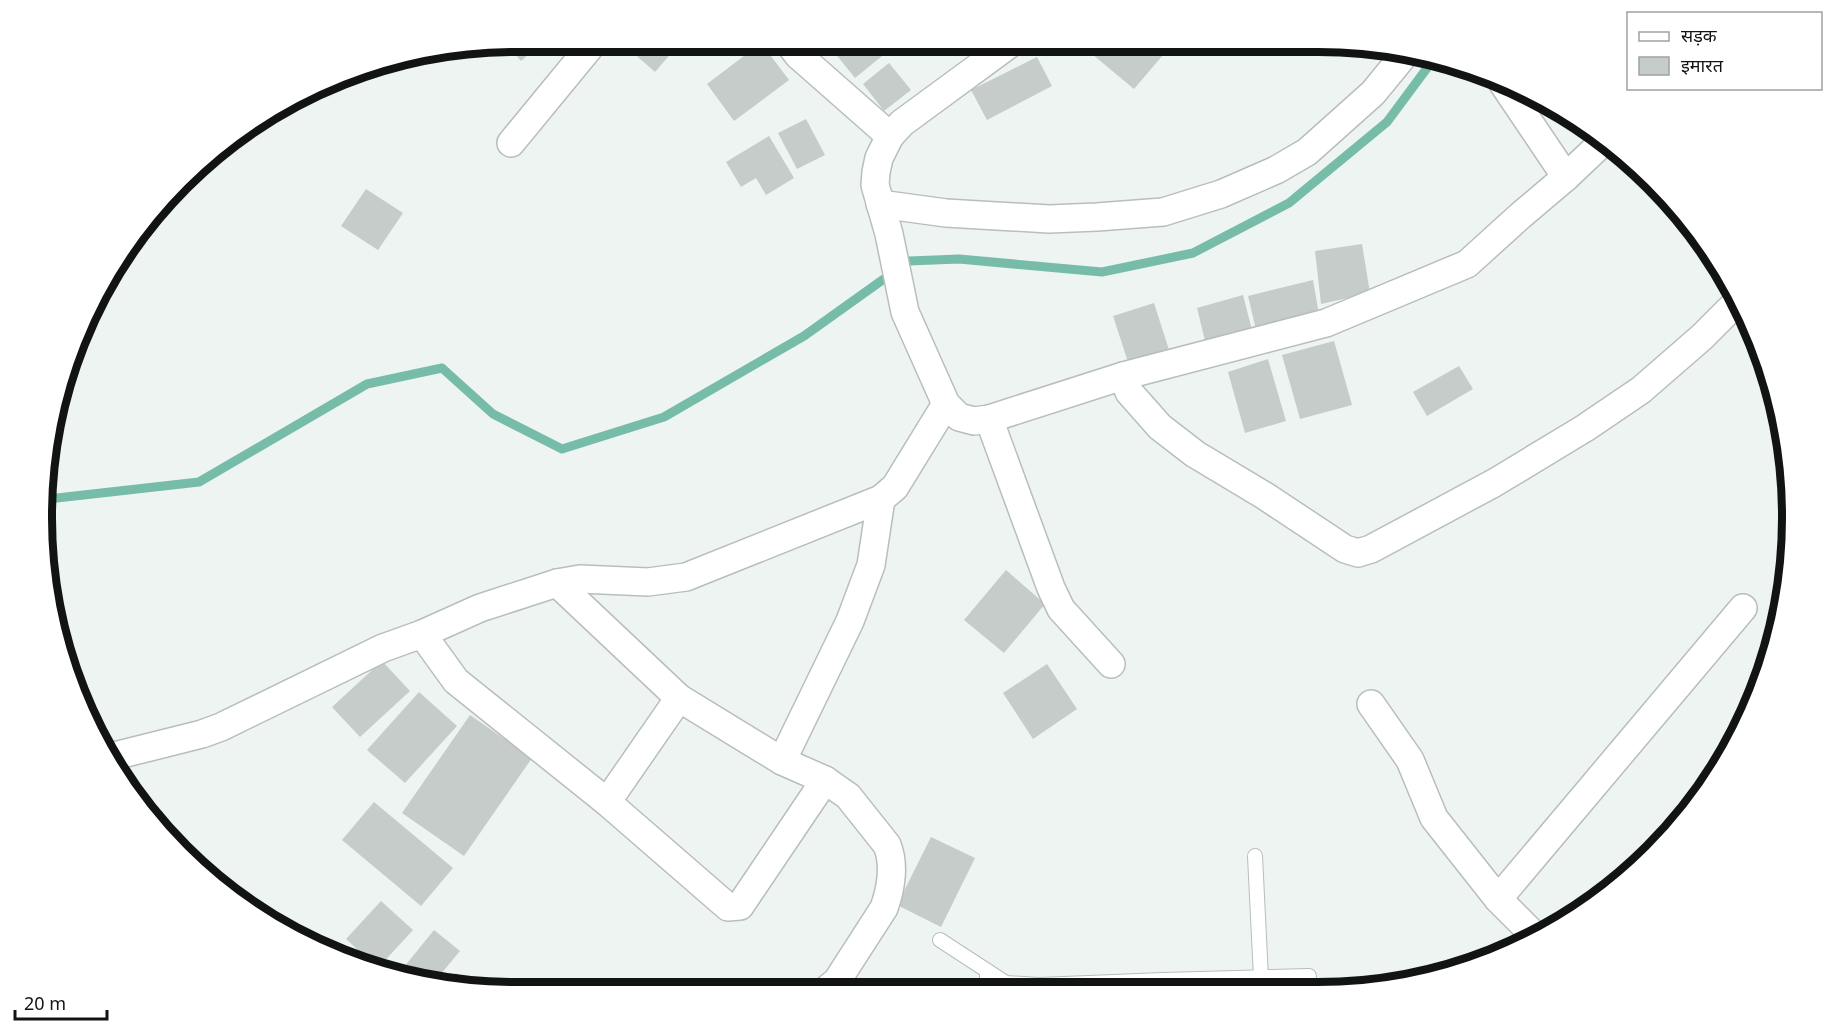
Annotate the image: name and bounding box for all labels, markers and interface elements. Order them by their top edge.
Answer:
legend [1627,12,1822,90]
text: सड़क [1681,23,1718,47]
text: इमारत [1681,53,1724,77]
scale bar [15,983,106,1021]
text: 20 m [24,991,66,1015]

